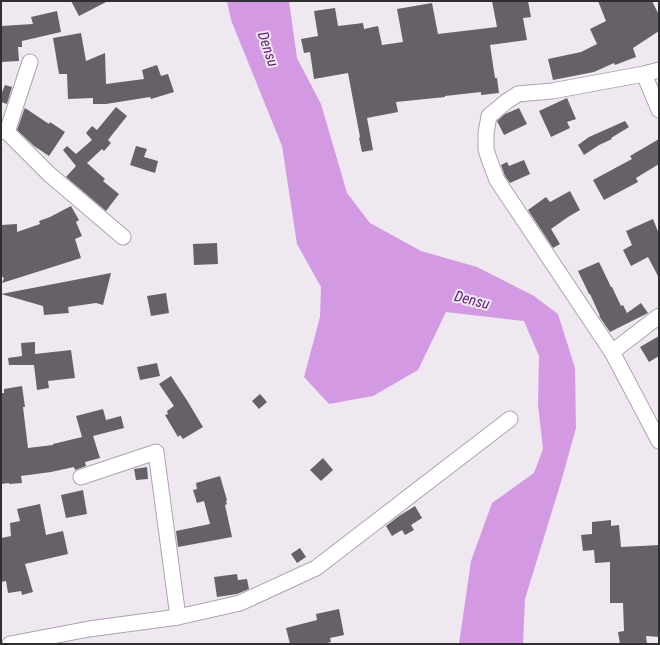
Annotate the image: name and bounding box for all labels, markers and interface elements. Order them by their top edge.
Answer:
water label: Densu [254,29,282,69]
water label: Densu [452,287,492,313]

